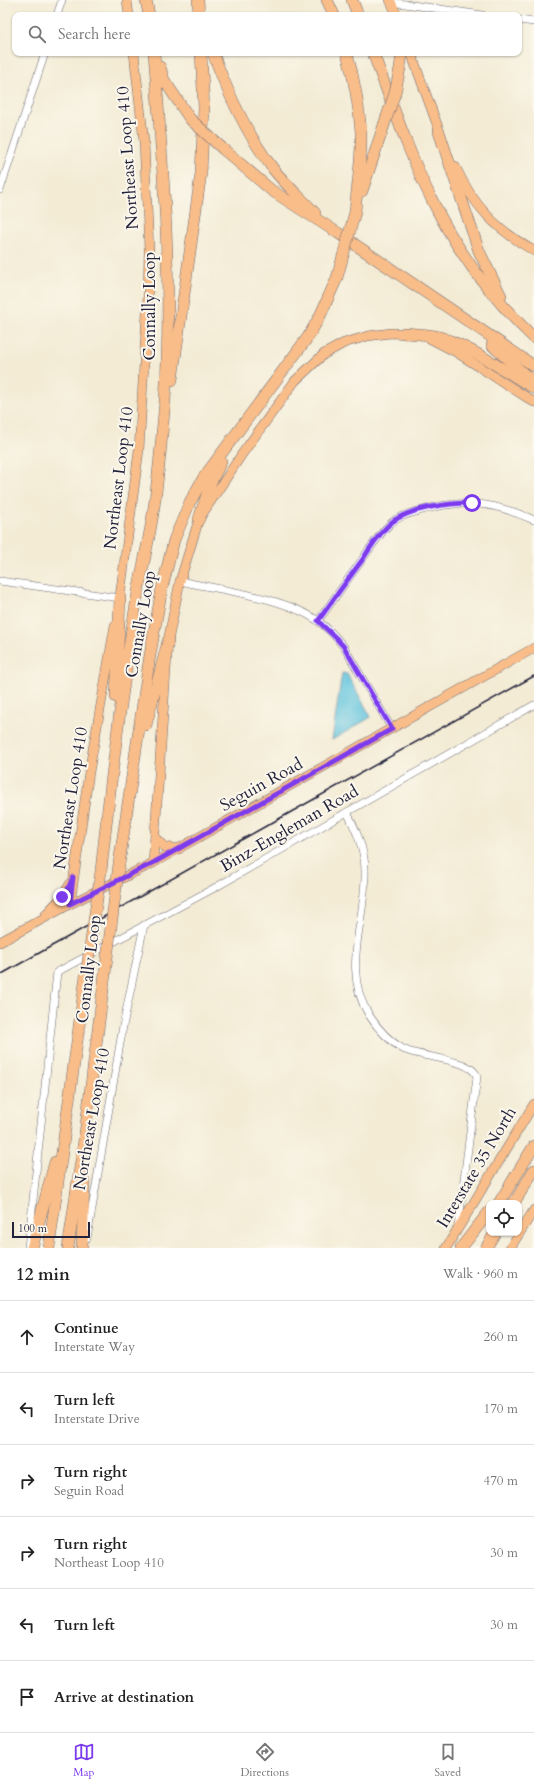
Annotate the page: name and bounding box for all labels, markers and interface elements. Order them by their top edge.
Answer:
search box [12,12,522,56]
icon: search [26,23,48,45]
text: Search here [58,24,131,44]
street label: Northeast Loop 410 [111,85,144,230]
street label: Connally Loop [138,252,161,360]
street label: Northeast Loop 410 [98,405,139,551]
route start [463,494,481,512]
street label: Connally Loop [120,569,161,680]
street label: Northeast Loop 410 [48,725,93,871]
street label: Seguin Road [216,752,307,817]
street label: Binz-Engleman Road [216,779,363,877]
route end [53,888,71,906]
street label: Connally Loop [70,914,107,1024]
street label: Northeast Loop 410 [68,1046,115,1192]
street label: Interstate 35 North [431,1102,522,1232]
map controls [486,1200,522,1236]
button: locate [486,1200,522,1236]
scale bar [12,1220,90,1239]
text: 100 m [18,1221,47,1236]
text: 12 min [16,1263,70,1286]
text: Walk · 960 m [443,1265,518,1283]
text: Continue [54,1318,119,1338]
icon: ahead [16,1326,38,1348]
text: 260 m [484,1328,518,1346]
text: Interstate Way [54,1338,135,1356]
text: Turn left [54,1390,115,1410]
icon: left [16,1398,38,1420]
text: 170 m [484,1400,518,1418]
text: Interstate Drive [54,1410,140,1428]
text: Turn right [54,1462,127,1482]
icon: right [16,1470,38,1492]
text: 470 m [484,1472,518,1490]
text: Seguin Road [54,1482,124,1500]
text: Turn right [54,1534,127,1554]
icon: right [16,1542,38,1564]
text: 30 m [490,1544,518,1562]
text: Northeast Loop 410 [54,1554,164,1572]
icon: left [16,1614,38,1636]
text: Turn left [54,1615,115,1635]
text: 30 m [490,1616,518,1634]
icon: arrive [16,1686,38,1708]
text: Arrive at destination [54,1687,194,1707]
tab: Map [73,1741,95,1780]
tab: Directions [240,1741,289,1780]
tab: Saved [435,1741,461,1780]

